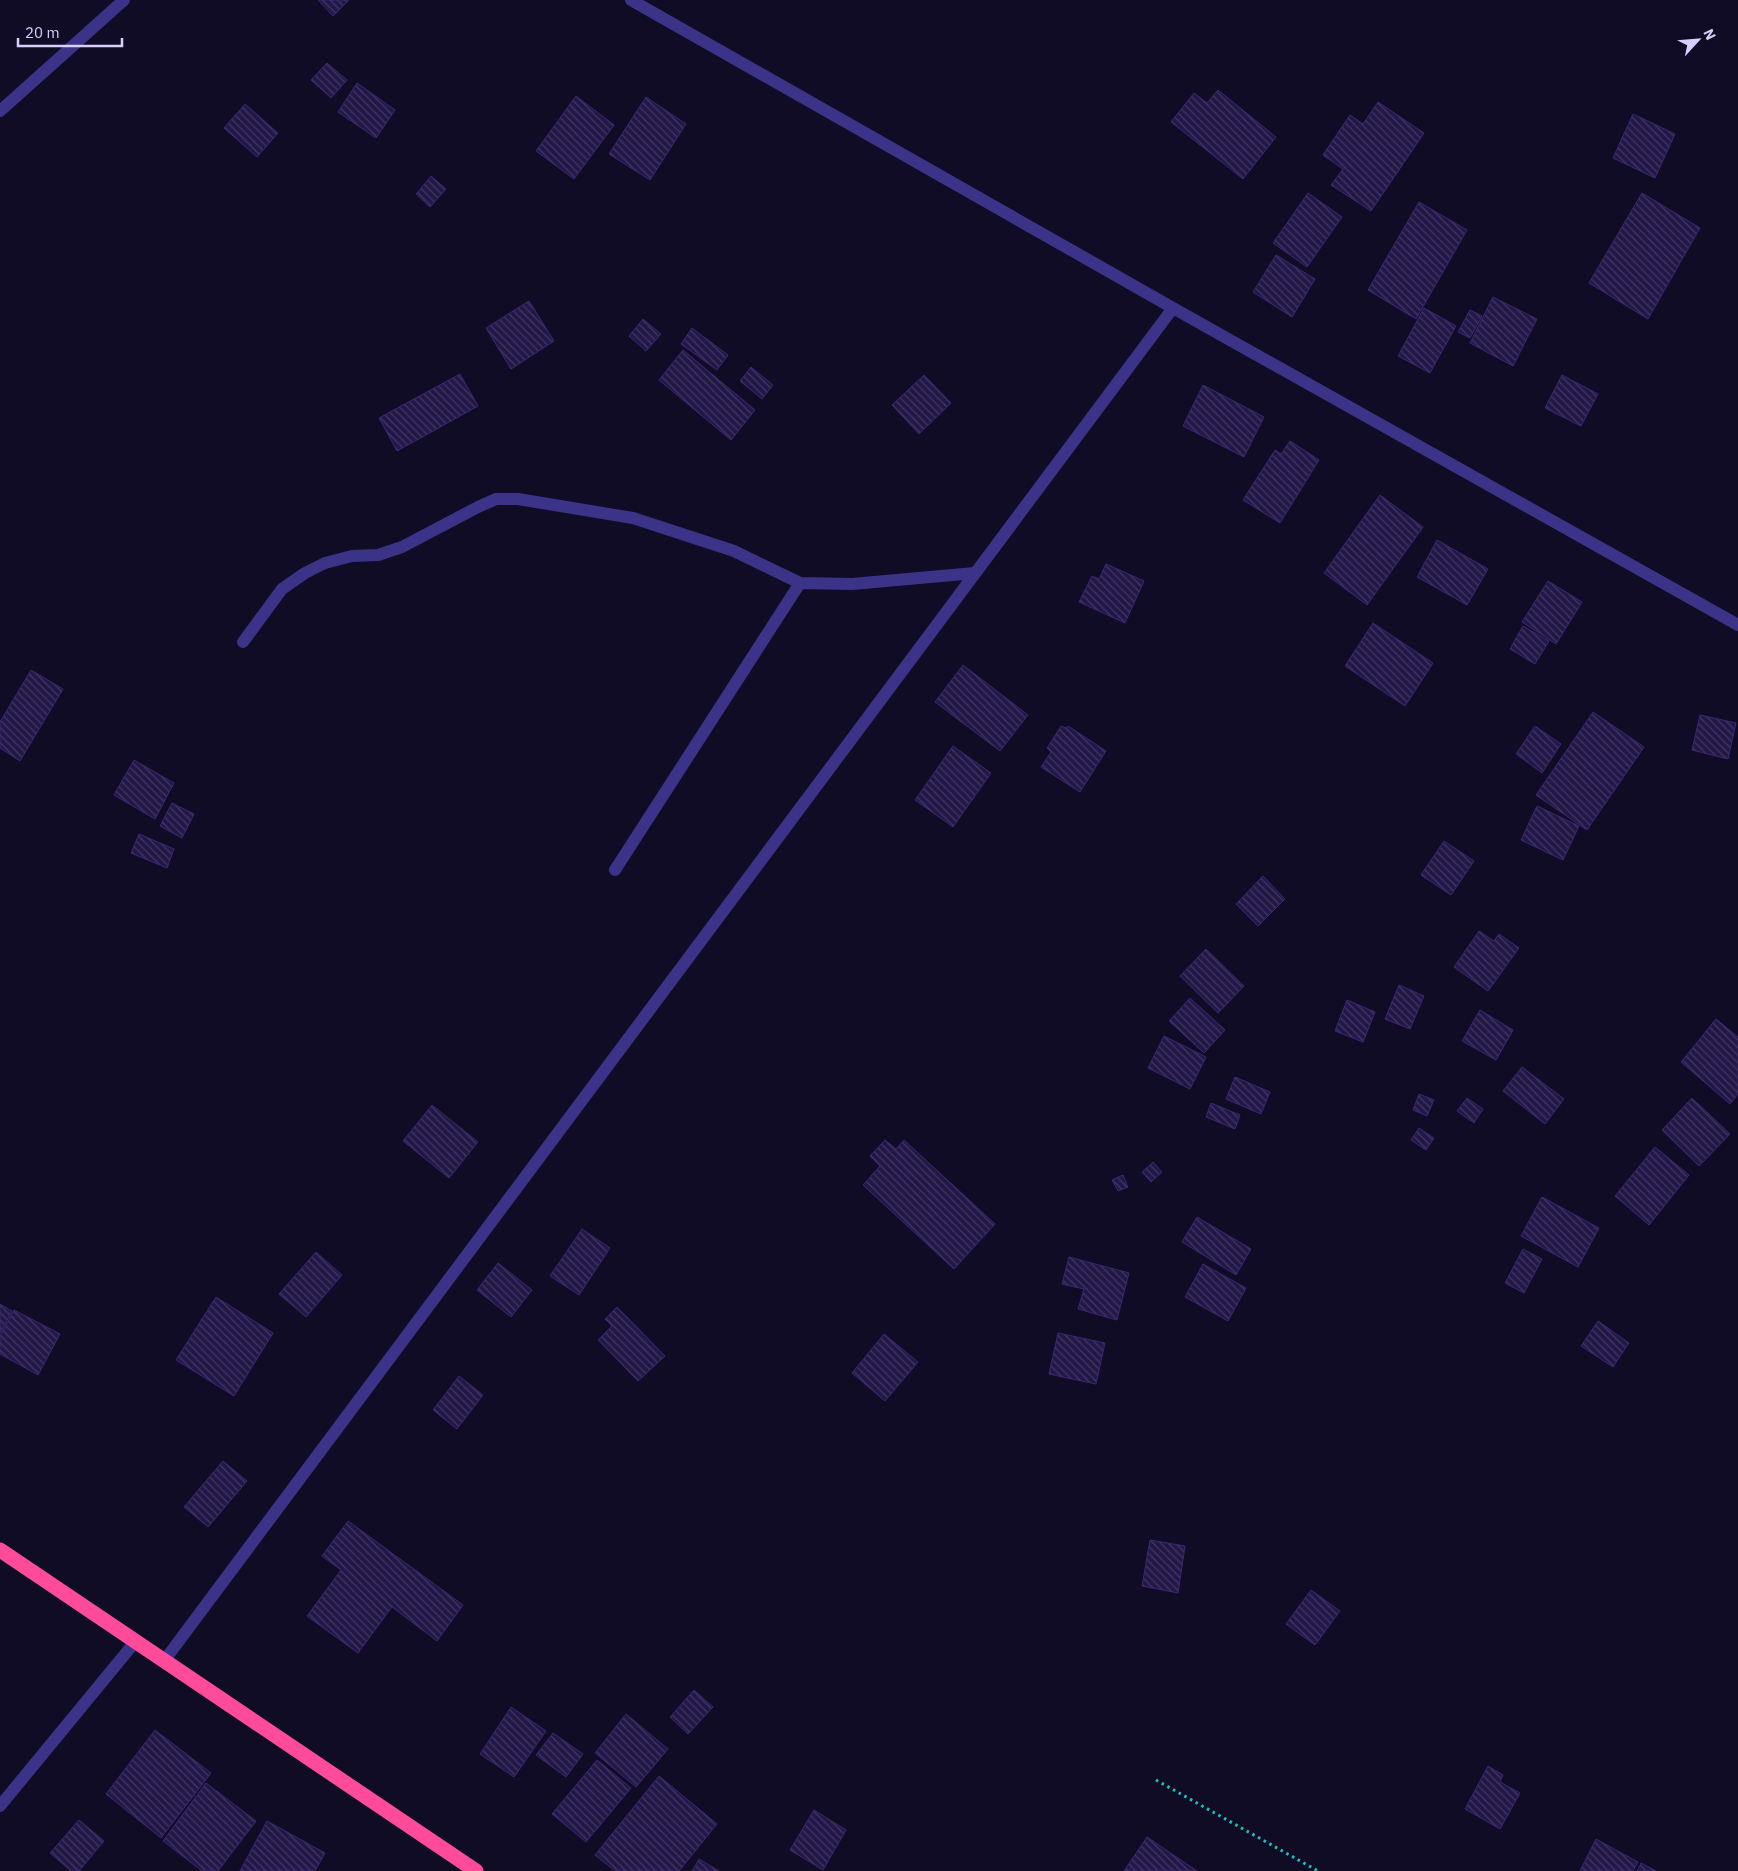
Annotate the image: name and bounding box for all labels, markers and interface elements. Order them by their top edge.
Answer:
scale bar [18,15,121,47]
north arrow [1673,15,1723,65]
text: 20 m [25,23,60,42]
text: N [1699,26,1720,43]

